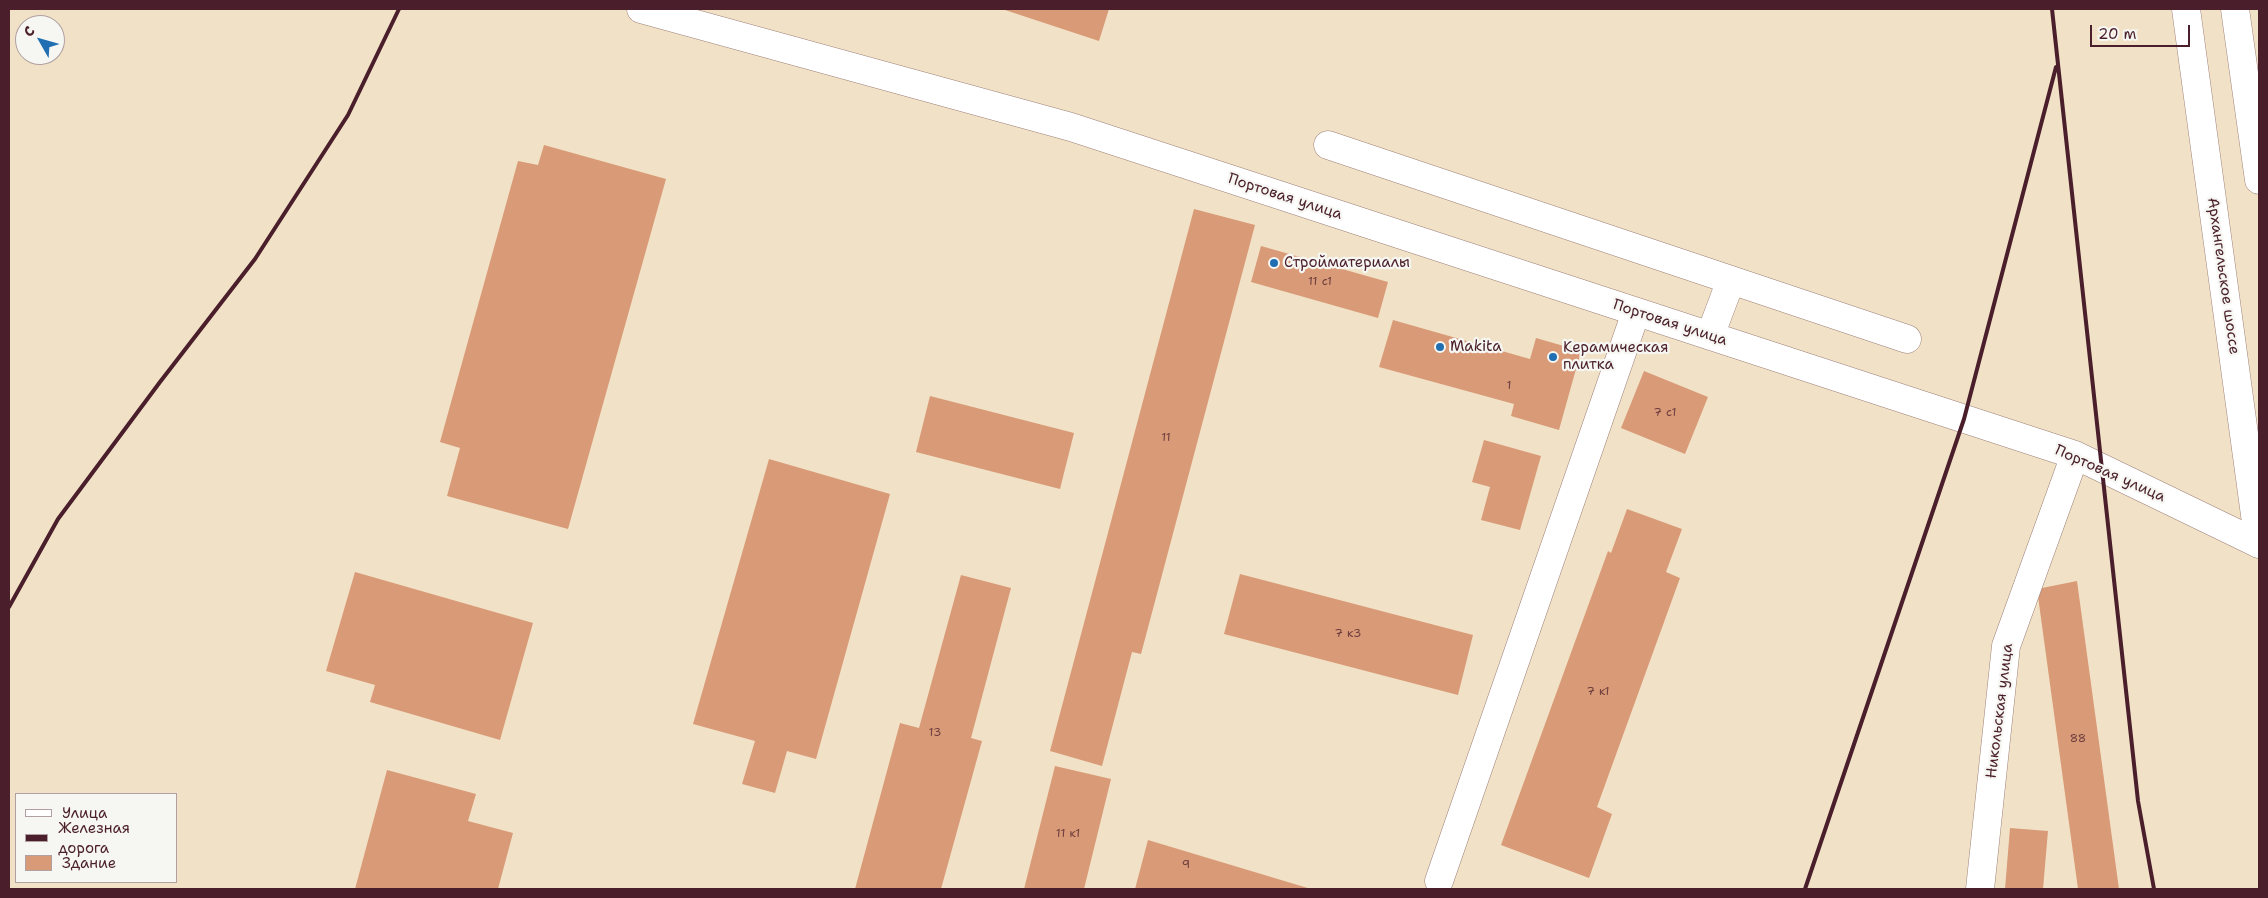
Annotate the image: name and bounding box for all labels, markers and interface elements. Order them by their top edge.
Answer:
north arrow [15,15,65,65]
scale bar [2093,15,2193,47]
text: С [19,22,39,40]
text: 20 m [2098,24,2137,44]
street label: Портовая улица [1226,170,1344,224]
street label: Архангельское шоссе [2203,196,2243,356]
place label: Стройматериалы [1284,254,1410,272]
marker: Стройматериалы [1268,257,1280,269]
house number: 11 с1 [1308,275,1332,289]
street label: Портовая улица [1611,296,1729,350]
place label: Makita [1450,338,1502,356]
place label: Керамическая плитка [1563,339,1668,374]
marker: Makita [1434,341,1446,353]
marker: Керамическая плитка [1547,351,1559,363]
house number: 1 [1506,379,1512,393]
house number: 7 с1 [1654,406,1676,420]
house number: 11 [1161,431,1171,445]
street label: Портовая улица [2052,442,2168,506]
house number: 7 к3 [1335,627,1361,641]
street label: Никольская улица [1983,642,2017,780]
house number: 7 к1 [1586,685,1610,699]
house number: 13 [929,726,941,740]
house number: 88 [2070,732,2086,746]
legend [15,793,178,883]
text: Улица [62,803,107,823]
text: Железная дорога [58,818,130,858]
house number: 11 к1 [1056,827,1080,841]
text: Здание [62,853,116,873]
house number: 9 [1182,858,1190,872]

